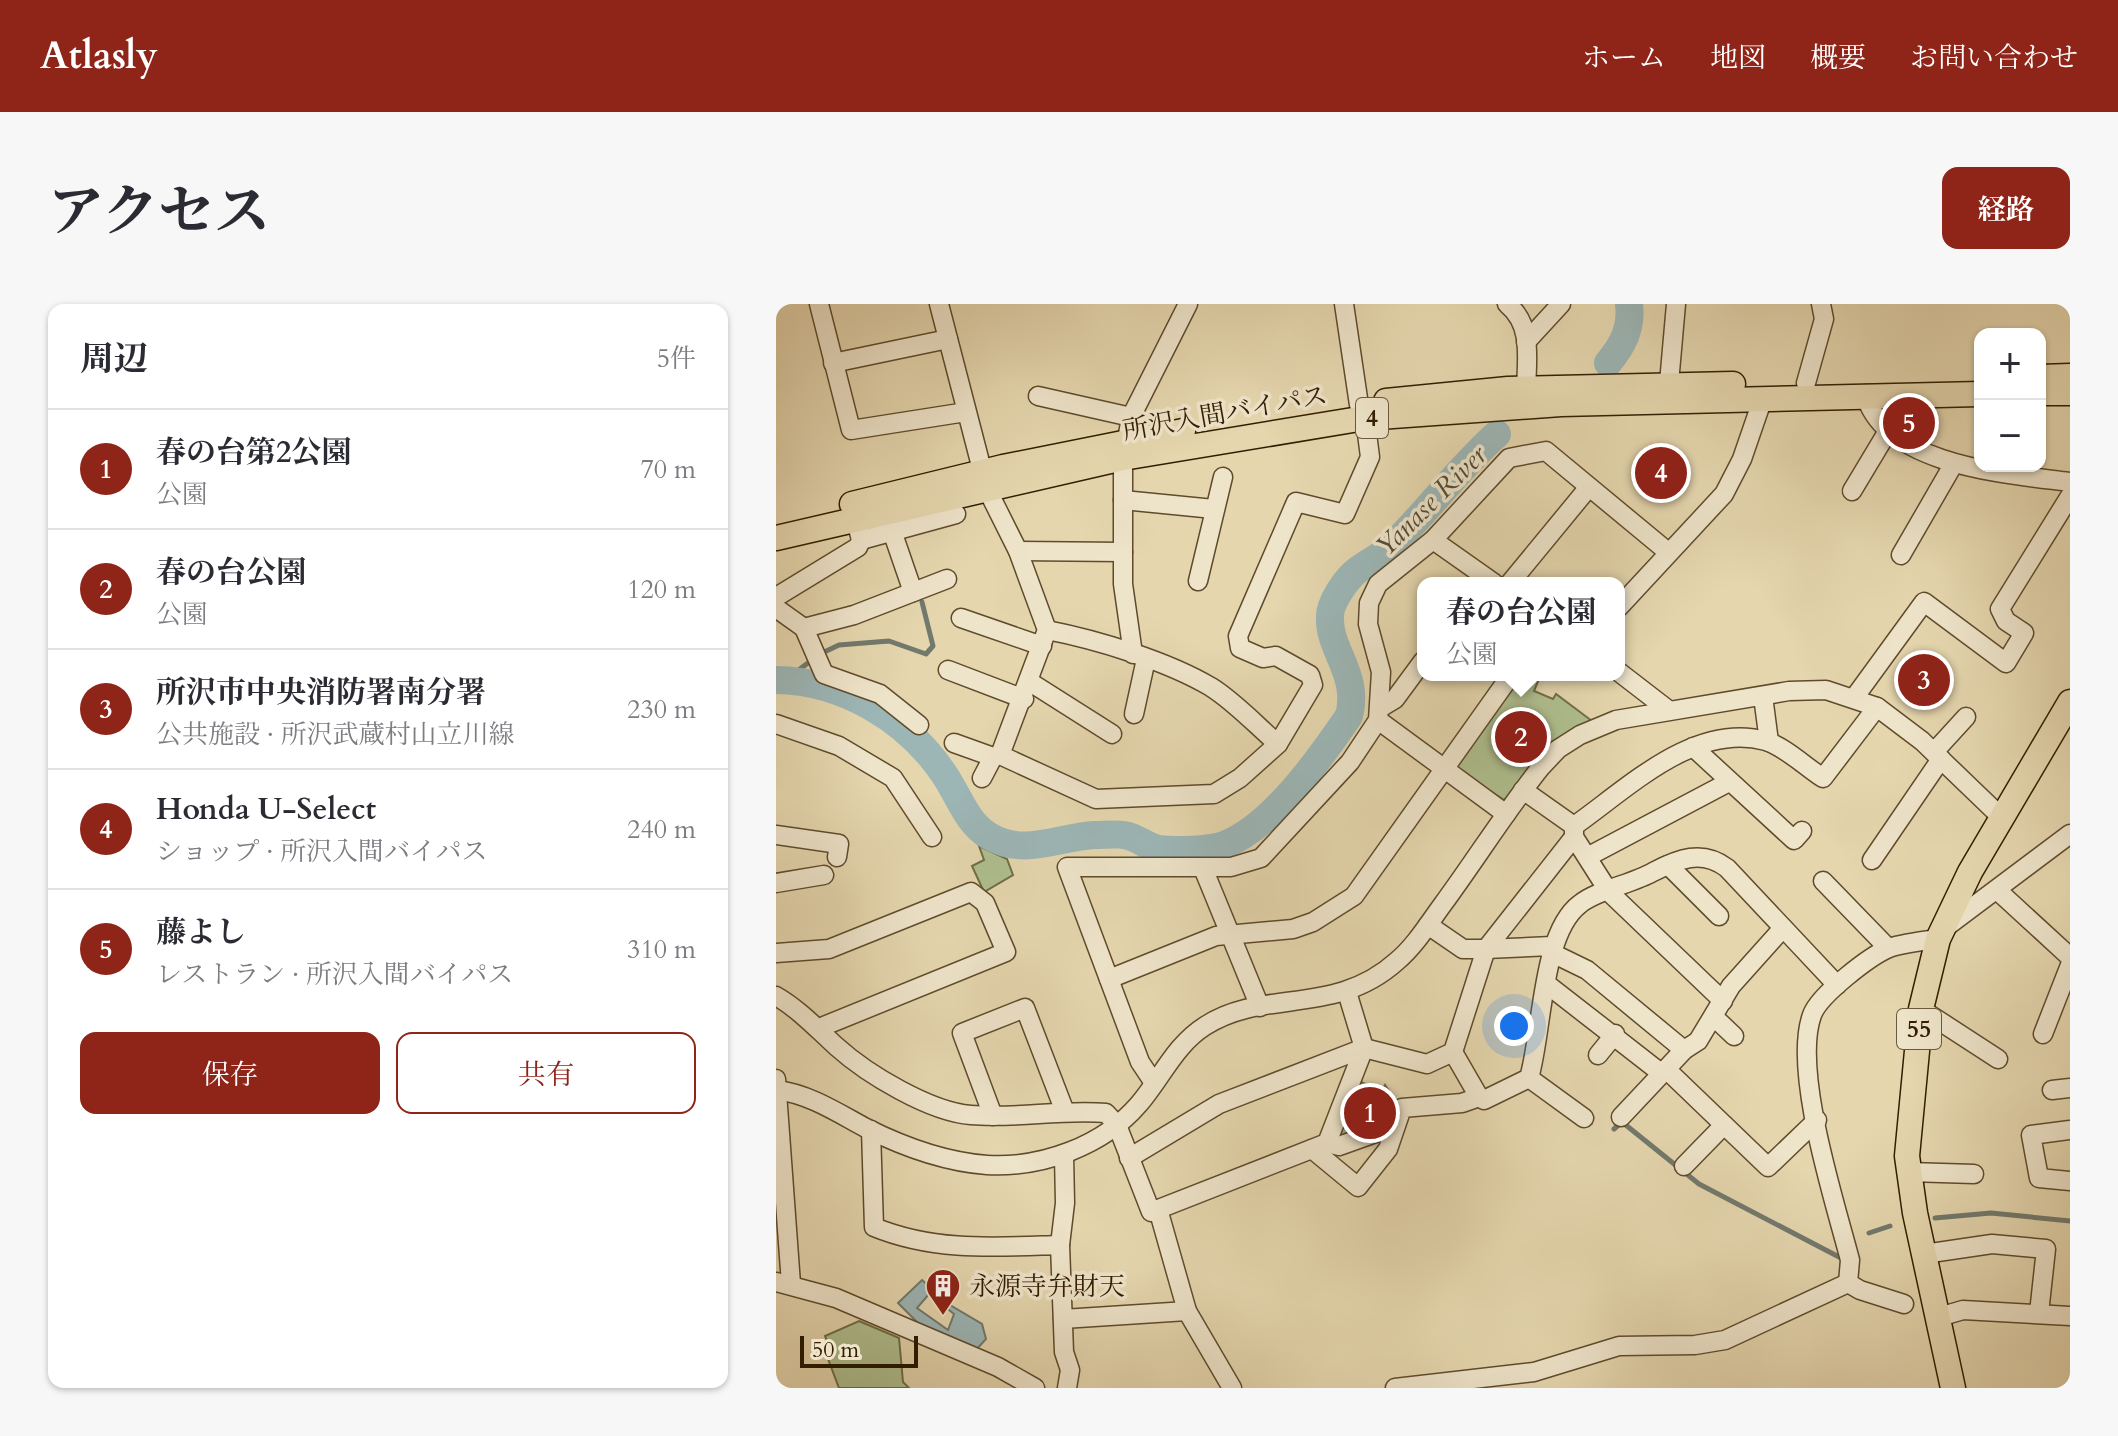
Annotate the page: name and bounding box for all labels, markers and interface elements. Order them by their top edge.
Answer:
text: Atlasly [40,30,158,82]
text: ホーム [1582,39,1666,77]
text: 地図 [1710,39,1766,77]
text: 概要 [1810,39,1866,77]
text: お問い合わせ [1910,39,2078,77]
button: 経路 [1942,167,2070,249]
text: アクセス [48,175,270,250]
map controls [1974,328,2046,472]
button: + [1974,328,2046,400]
text: 周辺 [80,336,148,382]
text: 5件 [657,341,696,376]
street label: 所沢入間バイパス [1120,378,1330,448]
pin: 5 [1883,393,1935,453]
road number: 4 [1356,398,1388,438]
button: − [1974,400,2046,472]
text: 春の台第2公園 [156,432,351,473]
water label: Yanase River [1367,436,1496,565]
pin: 4 [1635,443,1687,503]
text: 1 [99,452,113,487]
text: 70 m [640,452,696,487]
text: 公園 [156,477,208,512]
text: 春の台公園 [156,552,306,593]
text: 2 [99,572,113,607]
text: 120 m [627,572,696,607]
popup [1417,577,1625,681]
text: 春の台公園 [1446,592,1596,633]
text: 公園 [156,597,208,632]
text: 公園 [1446,637,1498,672]
pin: 3 [1898,650,1950,710]
text: 所沢市中央消防署南分署 [156,672,486,713]
text: 3 [99,692,113,727]
text: 230 m [627,692,696,727]
pin: 2 [1495,707,1547,767]
text: 公共施設 · 所沢武蔵村山立川線 [156,717,515,752]
text: Honda U-Select [156,789,376,830]
text: 4 [99,812,113,847]
text: 240 m [627,812,696,847]
text: ショップ · 所沢入間バイパス [156,834,488,869]
text: 藤よし [156,912,246,953]
text: 5 [99,932,113,967]
text: 310 m [627,932,696,967]
text: レストラン · 所沢入間バイパス [156,957,513,992]
your location [1494,1006,1534,1046]
road number: 55 [1897,1009,1941,1049]
button: 保存 [80,1032,380,1114]
button: 共有 [396,1032,696,1114]
pin: 1 [1344,1083,1396,1143]
building icon: 永源寺弁財天 [924,1267,962,1317]
place label: 永源寺弁財天 [969,1269,1125,1304]
scale bar [800,1332,918,1368]
text: 50 m [812,1335,859,1365]

